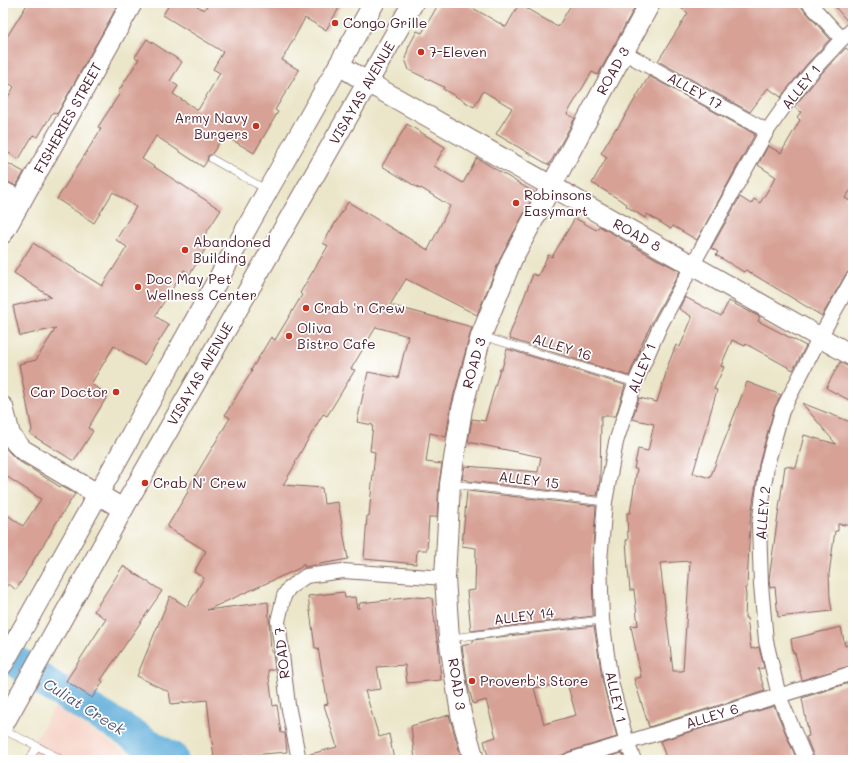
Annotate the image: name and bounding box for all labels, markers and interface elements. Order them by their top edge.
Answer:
place label: Congo Grille [343,13,427,32]
marker: Congo Grille [330,18,340,28]
street label: VISAYAS AVENUE [324,38,399,148]
place label: 7-Eleven [429,42,487,61]
street label: ROAD 3 [592,43,633,98]
marker: 7-Eleven [416,47,426,57]
street label: FISHERIES STREET [29,59,106,177]
street label: ALLEY 1 [777,60,824,113]
street label: ALLEY 17 [664,68,726,114]
place label: Army Navy Burgers [175,108,248,143]
marker: Army Navy Burgers [251,121,261,131]
place label: Robinsons Easymart [524,185,592,220]
marker: Robinsons Easymart [511,198,521,208]
street label: ROAD 8 [610,214,665,256]
place label: Abandoned Building [193,232,271,267]
marker: Abandoned Building [180,245,190,255]
place label: Doc May Pet Wellness Center [146,269,257,304]
marker: Doc May Pet Wellness Center [133,282,143,292]
place label: Crab 'n Crew [314,298,405,317]
marker: Crab 'n Crew [301,303,311,313]
place label: Oliva Bistro Cafe [297,318,376,353]
street label: VISAYAS AVENUE [162,319,237,429]
street label: ALLEY 16 [530,329,594,364]
marker: Oliva Bistro Cafe [284,331,294,341]
street label: ROAD 3 [457,335,490,391]
street label: ALLEY 1 [623,340,660,396]
place label: Car Doctor [30,382,108,401]
marker: Car Doctor [111,387,121,397]
street label: ALLEY 15 [498,466,560,493]
place label: Crab N' Crew [153,473,247,492]
marker: Crab N' Crew [140,478,150,488]
street label: ALLEY 2 [751,485,774,541]
street label: ALLEY 14 [493,602,556,629]
street label: ROAD 7 [269,626,294,680]
street label: ROAD 3 [444,657,471,711]
street label: ALLEY 1 [601,669,632,725]
place label: Proverb's Store [480,671,588,690]
water label: Culiat Creek [40,673,130,740]
marker: Proverb's Store [467,676,477,686]
street label: ALLEY 6 [683,698,741,733]

